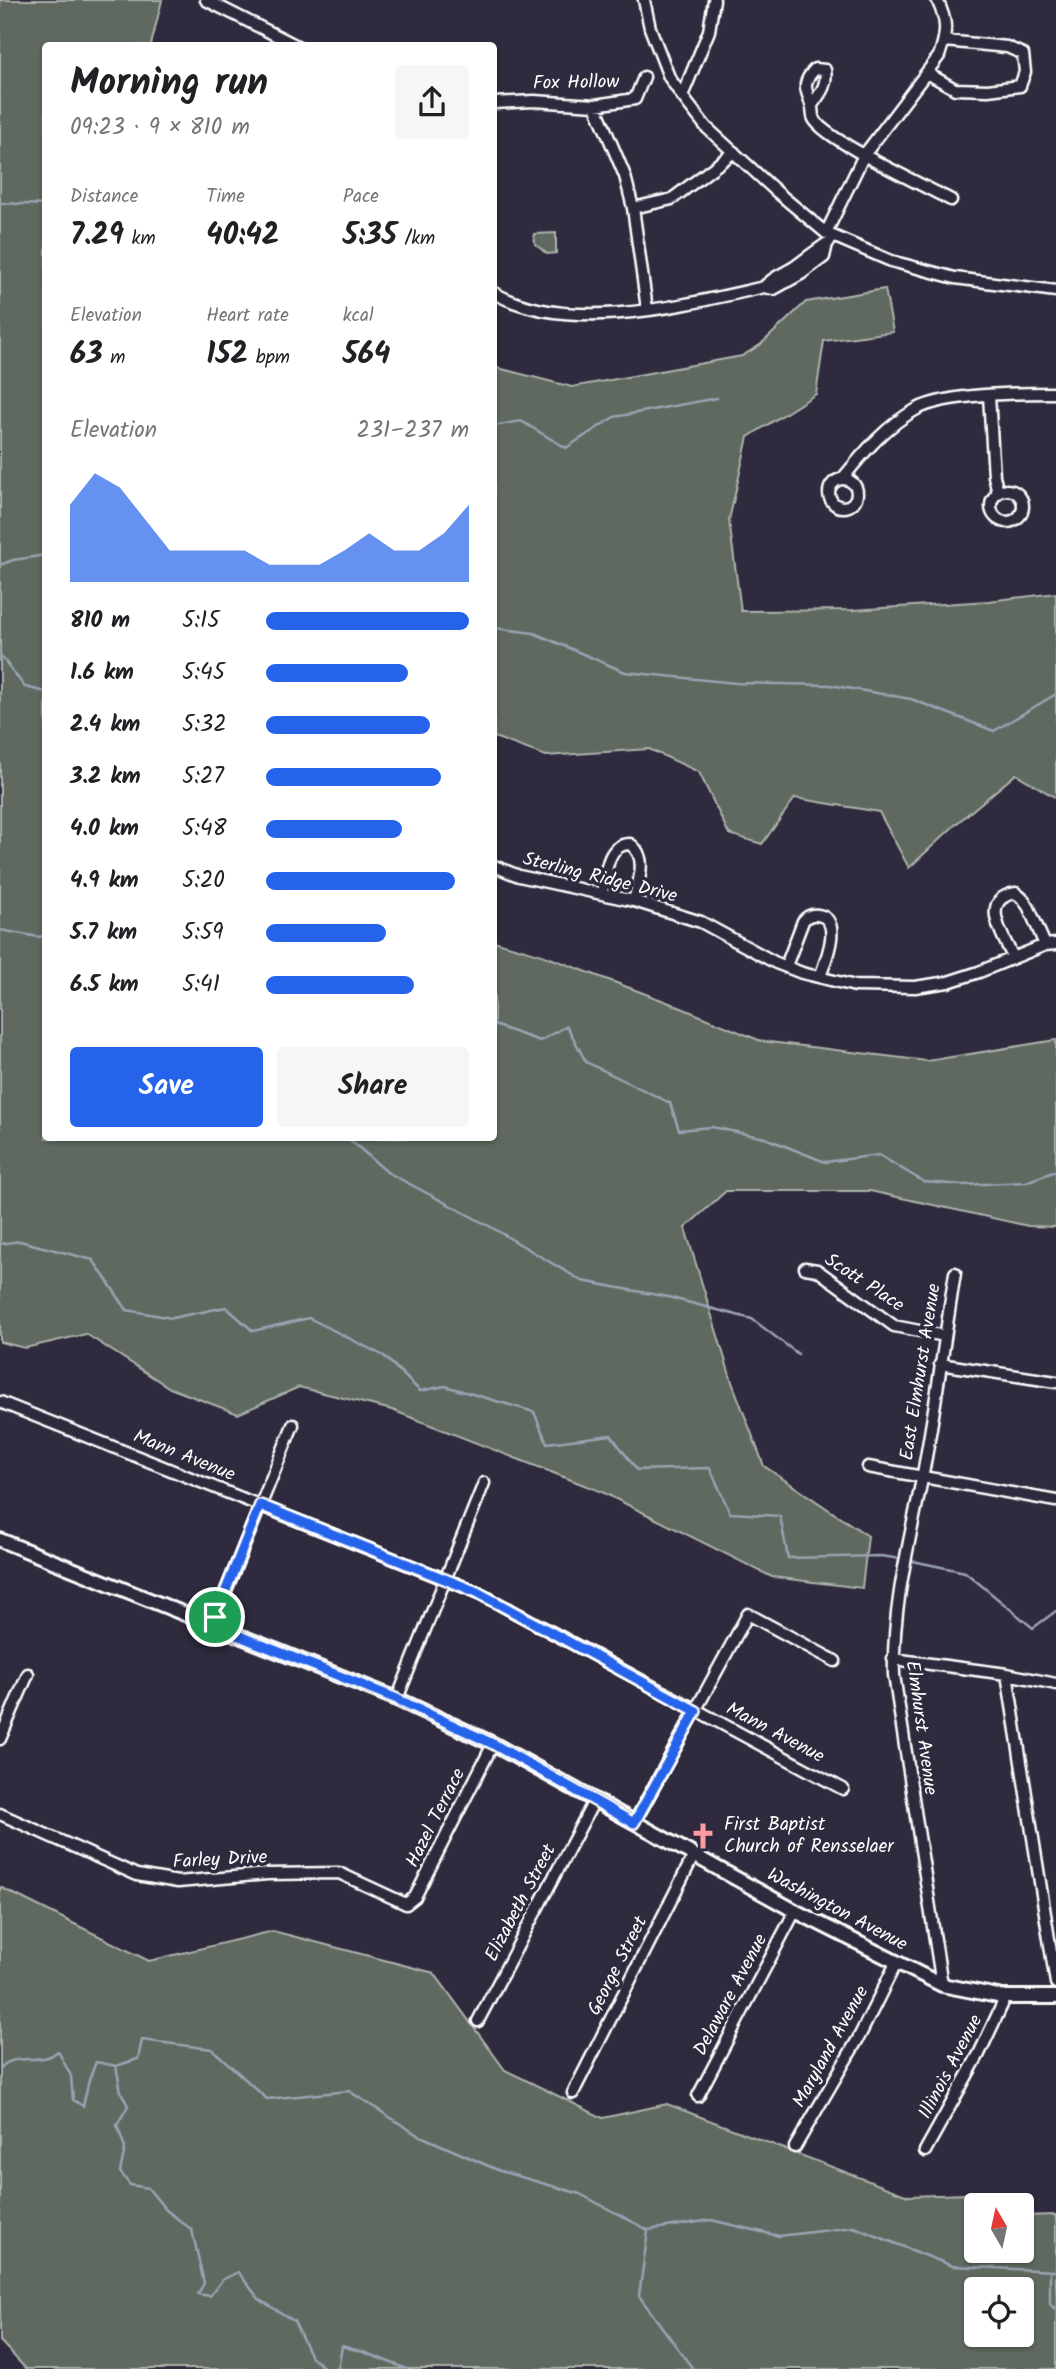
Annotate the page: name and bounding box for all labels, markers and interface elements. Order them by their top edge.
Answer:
text: Morning run [70,54,268,114]
button: share [395,65,469,139]
street label: Fox Hollow [533,67,620,99]
text: 09:23 · 9 × 810 m [70,110,250,146]
text: Distance [70,182,138,212]
text: Time [206,182,245,212]
text: Pace [343,182,379,212]
text: 7.29 [70,212,124,260]
text: 40:42 [206,212,279,260]
text: 5:35 [343,212,397,260]
text: km [124,224,156,254]
text: /km [397,224,435,254]
text: Elevation [70,301,142,331]
text: Heart rate [206,301,289,331]
text: kcal [343,301,374,331]
text: 63 [70,331,103,379]
text: 152 [206,331,248,379]
text: 564 [343,331,390,379]
text: m [103,343,125,373]
text: bpm [248,343,290,373]
text: Elevation [70,413,157,449]
text: 231–237 m [357,413,469,449]
text: 810 m [70,603,130,639]
text: 5:15 [182,603,220,639]
text: 1.6 km [70,655,134,691]
text: 5:45 [182,655,225,691]
text: 2.4 km [70,707,140,743]
text: 5:32 [182,707,227,743]
text: 3.2 km [70,759,140,795]
text: 5:27 [182,759,224,795]
text: 4.0 km [70,811,139,847]
text: 5:48 [182,811,227,847]
street label: Sterling Ridge Drive [520,844,681,912]
text: 4.9 km [70,863,139,899]
text: 5:20 [182,863,225,899]
text: 5.7 km [70,915,137,951]
text: 5:59 [182,915,224,951]
text: 6.5 km [70,967,139,1003]
text: 5:41 [182,967,220,1003]
button: Save [70,1047,263,1127]
button: Share [277,1047,469,1127]
street label: Scott Place [818,1246,910,1320]
street label: East Elmhurst Avenue [892,1281,950,1463]
street label: Mann Avenue [128,1422,240,1490]
pin [185,1587,245,1647]
icon: arrive [196,1598,234,1636]
street label: Elmhurst Avenue [897,1659,945,1798]
street label: Mann Avenue [720,1694,830,1772]
street label: Hazel Terrace [398,1763,474,1873]
place label: First Baptist Church of Rensselaer [724,1810,895,1862]
church icon: First Baptist Church of Rensselaer [688,1821,718,1851]
street label: Elizabeth Street [477,1838,565,1967]
street label: Farley Drive [172,1843,268,1877]
street label: Washington Avenue [761,1860,913,1960]
street label: George Street [580,1910,656,2021]
street label: Delaware Avenue [686,1928,776,2061]
street label: Maryland Avenue [785,1980,877,2114]
street label: Illinois Avenue [911,2009,991,2125]
north arrow [964,2193,1034,2263]
map controls [964,2193,1034,2347]
button: locate [964,2277,1034,2347]

